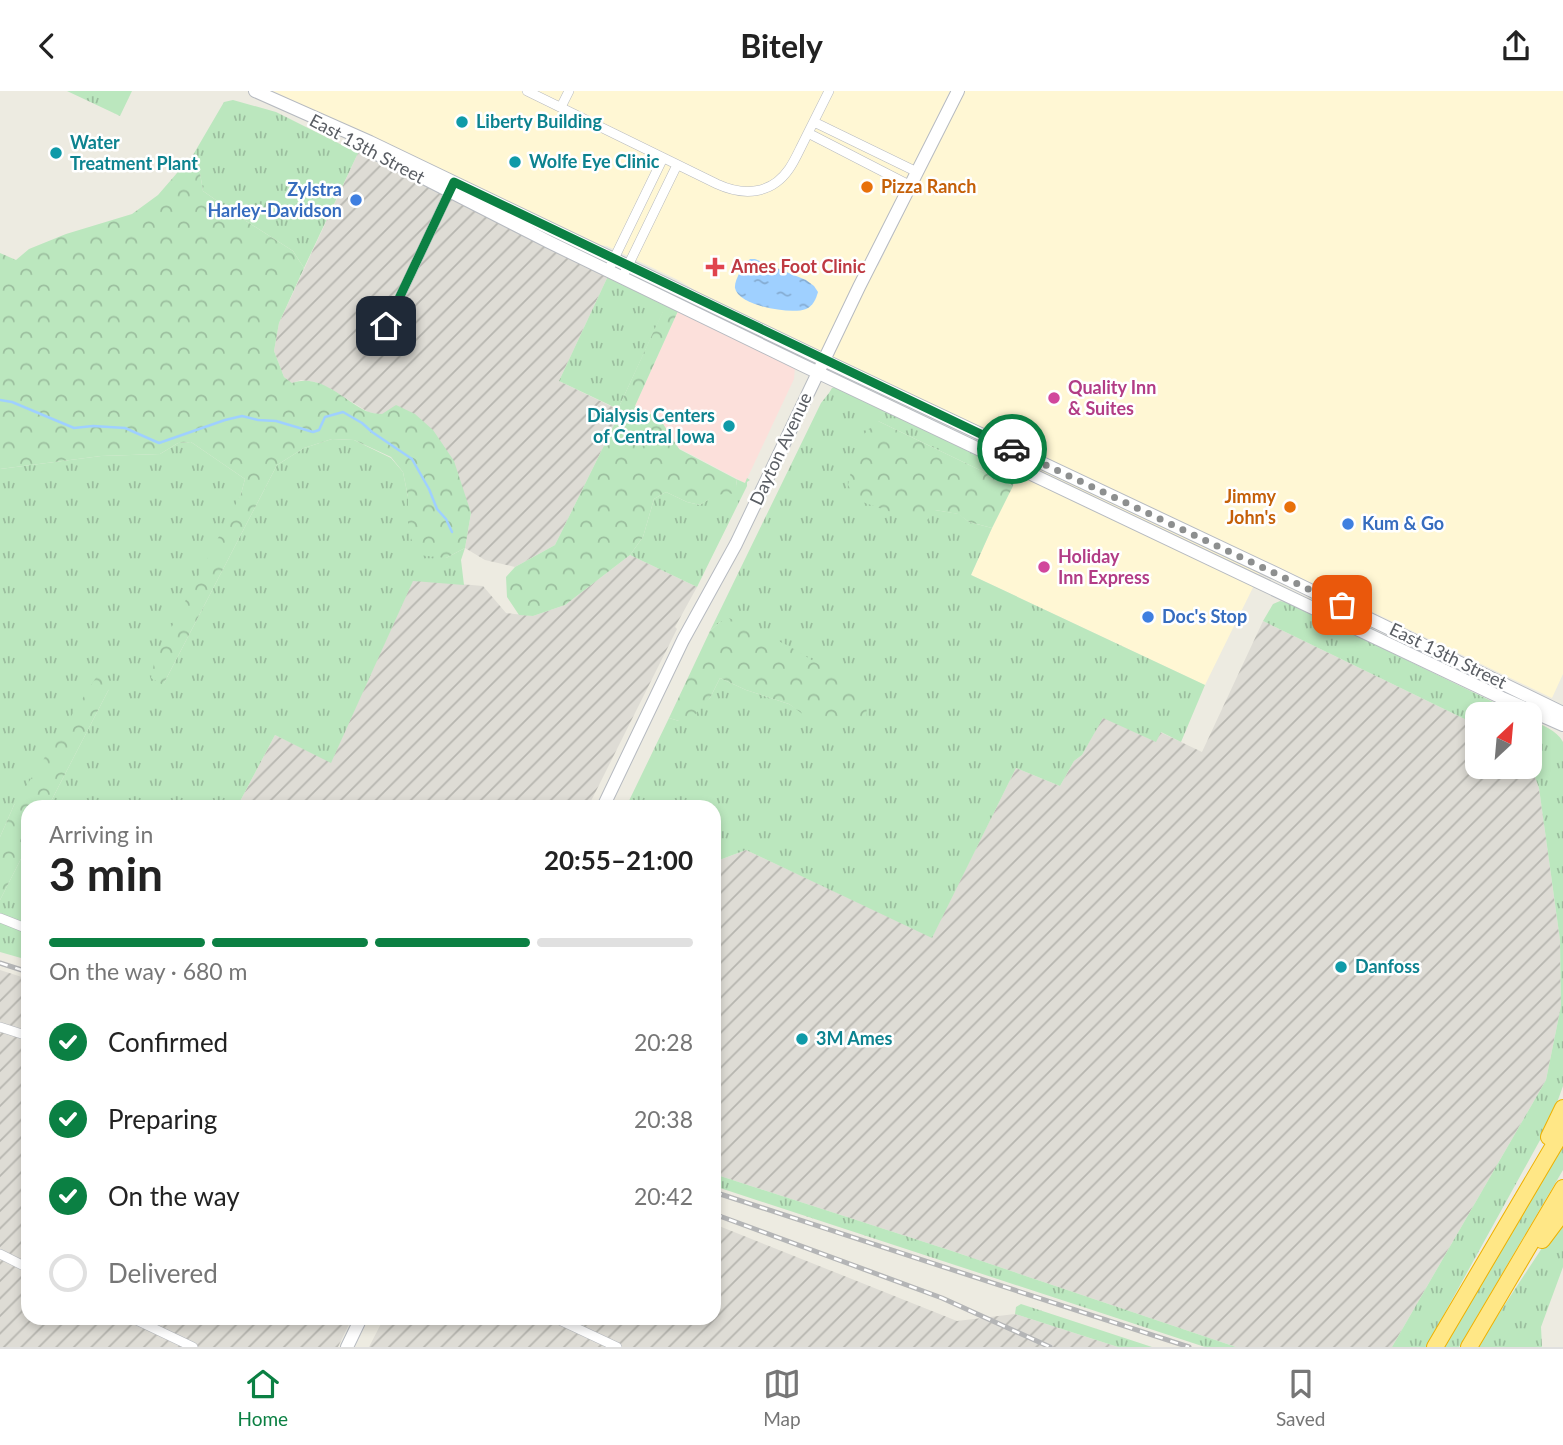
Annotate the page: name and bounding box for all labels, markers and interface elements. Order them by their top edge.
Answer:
text: Bitely [740,26,823,65]
icon: back [28,27,66,65]
icon: share [1497,27,1535,65]
street label: East 13th Street [306,108,429,188]
place label: Liberty Building [476,110,602,132]
marker: Liberty Building [454,114,470,130]
place label: Water Treatment Plant [70,131,198,174]
marker: Water Treatment Plant [48,145,64,161]
place label: Wolfe Eye Clinic [529,150,660,172]
marker: Wolfe Eye Clinic [507,154,523,170]
place label: Pizza Ranch [881,175,976,197]
place label: Zylstra Harley-Davidson [207,178,342,221]
marker: Pizza Ranch [859,179,875,195]
marker: Zylstra Harley-Davidson [348,192,364,208]
place label: Ames Foot Clinic [730,255,866,277]
marker: Ames Foot Clinic [705,257,725,277]
pin [356,296,416,356]
icon: home [367,307,405,345]
place label: Quality Inn & Suites [1068,376,1156,419]
street label: Dayton Avenue [744,389,816,508]
marker: Quality Inn & Suites [1046,390,1062,406]
place label: Dialysis Centers of Central Iowa [587,404,715,447]
courier [977,414,1047,484]
marker: Dialysis Centers of Central Iowa [721,418,737,434]
icon: car [993,430,1031,468]
place label: Jimmy John's [1224,485,1276,528]
marker: Jimmy John's [1282,499,1298,515]
place label: Kum & Go [1362,512,1444,534]
marker: Kum & Go [1340,516,1356,532]
place label: Holiday Inn Express [1058,545,1150,588]
marker: Holiday Inn Express [1036,559,1052,575]
pin [1312,575,1372,635]
icon: bag [1323,586,1361,624]
place label: Doc's Stop [1162,605,1247,627]
marker: Doc's Stop [1140,609,1156,625]
street label: East 13th Street [1386,617,1511,693]
north arrow [1465,702,1542,779]
map controls [1465,702,1542,779]
text: Arriving in [49,820,153,848]
text: 20:55–21:00 [544,844,693,876]
text: 3 min [49,846,163,901]
place label: Danfoss [1355,955,1420,977]
text: On the way · 680 m [49,957,248,985]
marker: Danfoss [1333,959,1349,975]
icon: check [49,1023,87,1061]
text: Confirmed [108,1026,228,1058]
place label: 3M Ames [816,1027,892,1049]
text: 20:28 [634,1028,693,1056]
marker: 3M Ames [794,1031,810,1047]
icon: check [49,1100,87,1138]
text: Preparing [108,1103,217,1135]
text: 20:38 [634,1105,693,1133]
icon: check [49,1177,87,1215]
text: On the way [108,1180,240,1212]
text: 20:42 [634,1182,693,1210]
text: Delivered [108,1257,218,1289]
tab: Home [237,1365,288,1430]
tab: Map [763,1365,801,1430]
tab: Saved [1276,1365,1326,1430]

